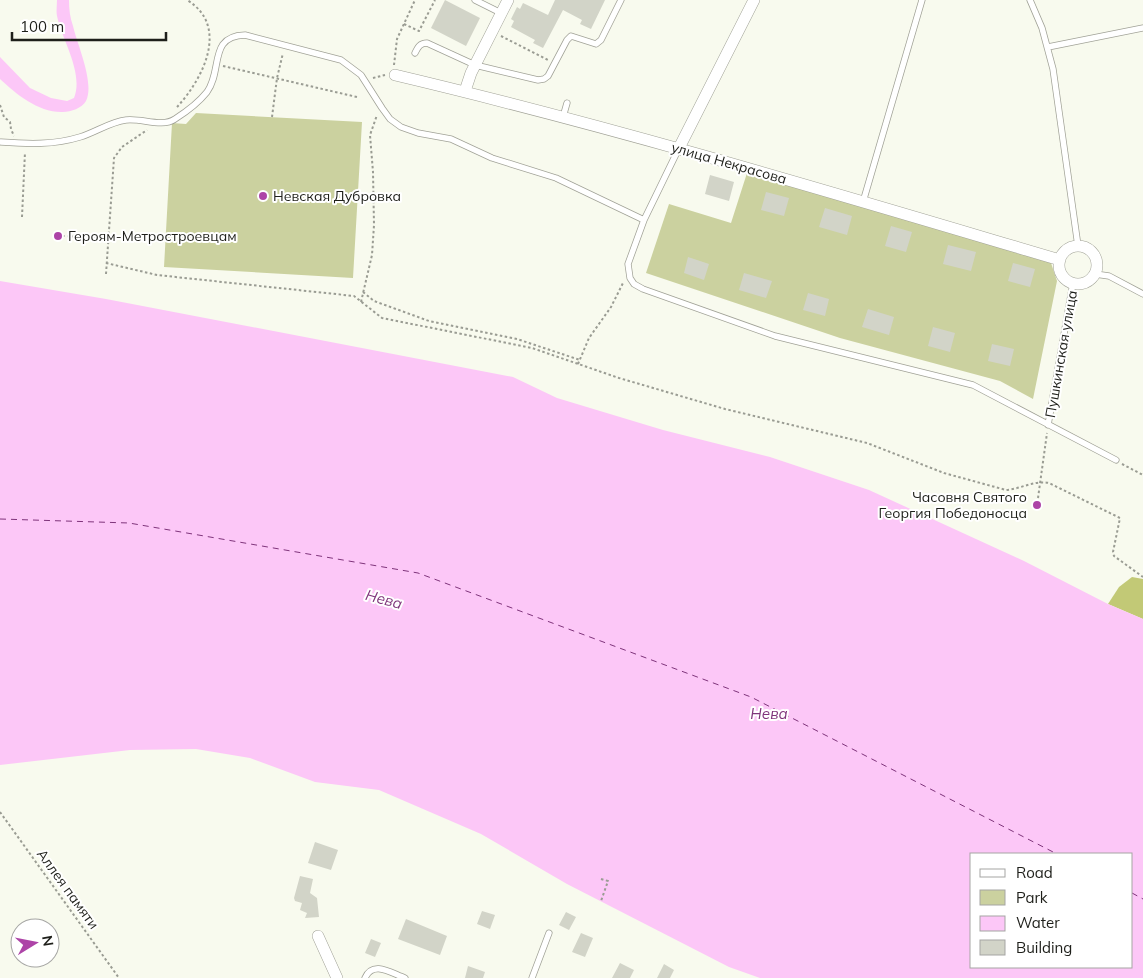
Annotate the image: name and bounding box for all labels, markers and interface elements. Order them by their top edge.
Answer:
scale bar [12,10,166,42]
text: 100 m [20,17,64,36]
street label: улица Некрасова [669,138,789,188]
place label: Невская Дубровка [273,187,401,205]
marker: Невская Дубровка [257,190,269,202]
place label: Героям-Метростроевцам [68,227,237,245]
marker: Героям-Метростроевцам [52,230,64,242]
street label: Пушкинская улица [1041,289,1081,419]
place label: Часовня Святого Георгия Победоносца [879,488,1027,522]
marker: Часовня Святого Георгия Победоносца [1031,499,1043,511]
water label: Нева [364,585,404,613]
water label: Нева [750,704,788,723]
street label: Аллея памяти [33,845,103,933]
legend [970,853,1133,968]
text: Road [1016,863,1053,882]
text: Park [1016,888,1048,907]
text: Water [1016,913,1060,932]
north arrow [10,918,60,968]
text: N [38,934,58,948]
text: Building [1016,938,1072,957]

